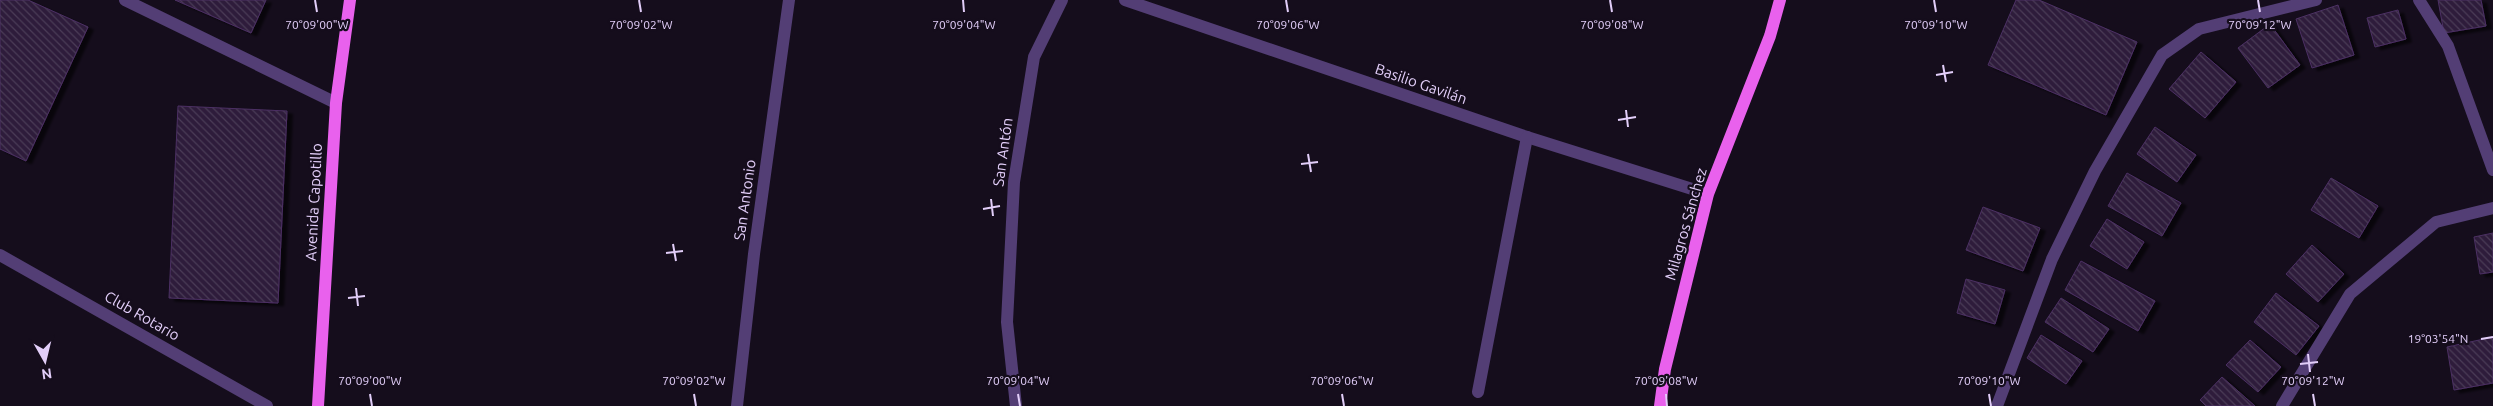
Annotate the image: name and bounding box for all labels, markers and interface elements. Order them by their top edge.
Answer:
text: 70°09'00"W [285,18,349,31]
text: 70°09'02"W [609,18,673,31]
text: 70°09'04"W [932,18,996,31]
text: 70°09'06"W [1256,18,1320,31]
text: 70°09'08"W [1580,18,1644,31]
text: 70°09'10"W [1904,18,1968,31]
text: 70°09'12"W [2228,18,2292,31]
street label: Basilio Gavilán [1373,60,1469,107]
street label: San Antón [989,117,1016,187]
street label: Avenida Capotillo [302,143,325,261]
street label: San Antonio [730,158,759,241]
street label: Milagros Sánchez [1661,166,1710,282]
street label: Club Rotario [102,287,183,344]
text: 19°03'54"N [2408,332,2468,345]
north arrow [20,336,70,386]
text: N [41,365,53,383]
text: 70°09'00"W [338,374,402,387]
text: 70°09'02"W [662,374,726,387]
text: 70°09'04"W [986,374,1050,387]
text: 70°09'06"W [1310,374,1374,387]
text: 70°09'08"W [1634,374,1698,387]
text: 70°09'10"W [1957,374,2021,387]
text: 70°09'12"W [2281,374,2345,387]

